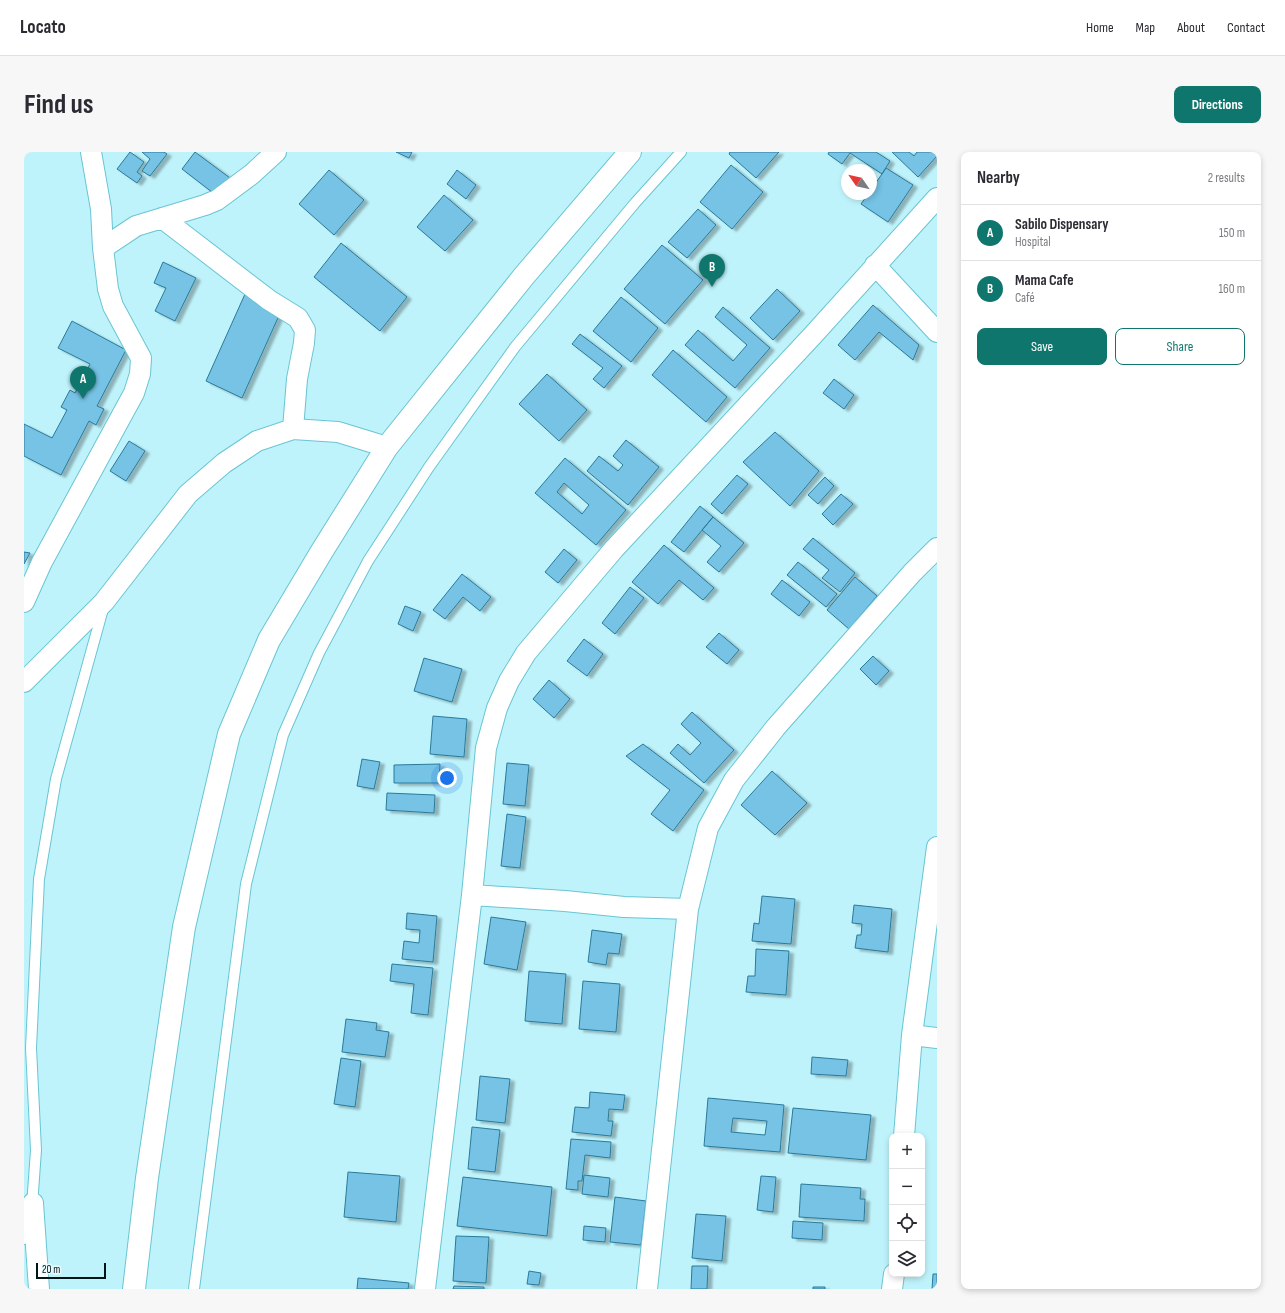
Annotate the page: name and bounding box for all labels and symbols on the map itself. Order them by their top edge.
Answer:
north arrow [841,164,877,200]
pin: B [699,254,725,287]
pin: A [70,366,96,399]
your location [437,768,457,788]
scale bar [36,1261,106,1280]

